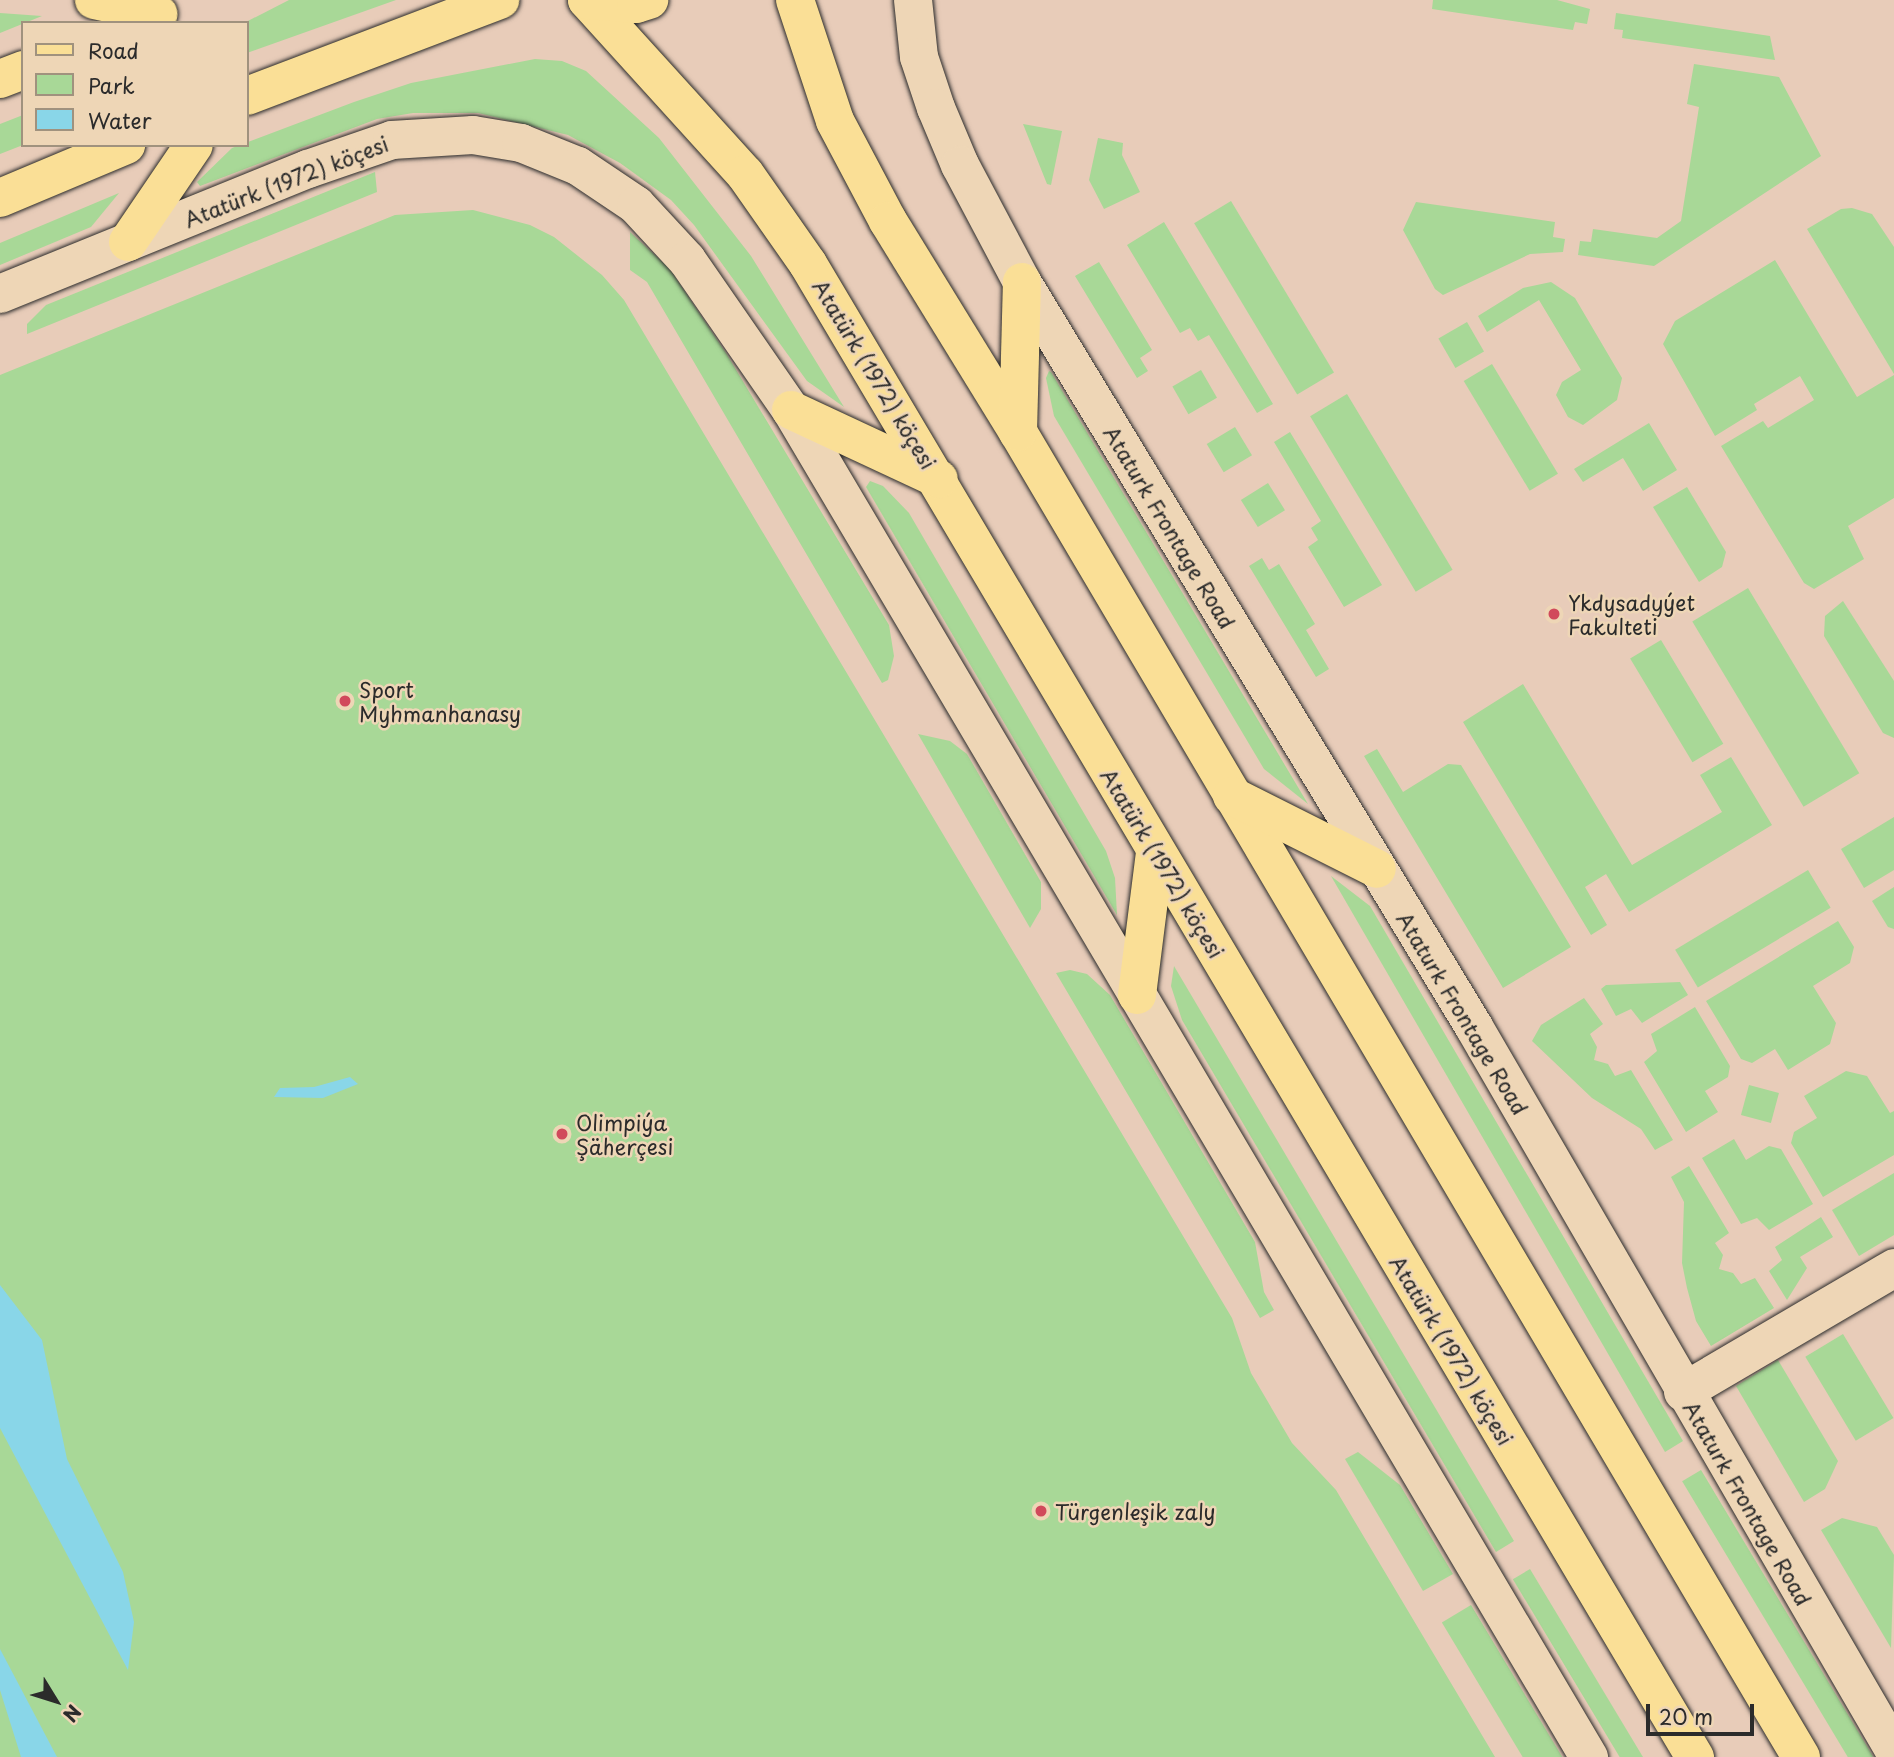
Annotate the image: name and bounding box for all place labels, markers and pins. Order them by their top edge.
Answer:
place label: Ykdysadyýet Fakulteti [1568,589,1695,639]
marker: Ykdysadyýet Fakulteti [1546,606,1562,622]
place label: Sport Myhmanhanasy [359,676,521,726]
marker: Sport Myhmanhanasy [337,693,353,709]
place label: Olimpiýa Şäherçesi [576,1109,673,1159]
marker: Olimpiýa Şäherçesi [554,1126,570,1142]
place label: Türgenleşik zaly [1055,1498,1216,1524]
marker: Türgenleşik zaly [1033,1503,1049,1519]

